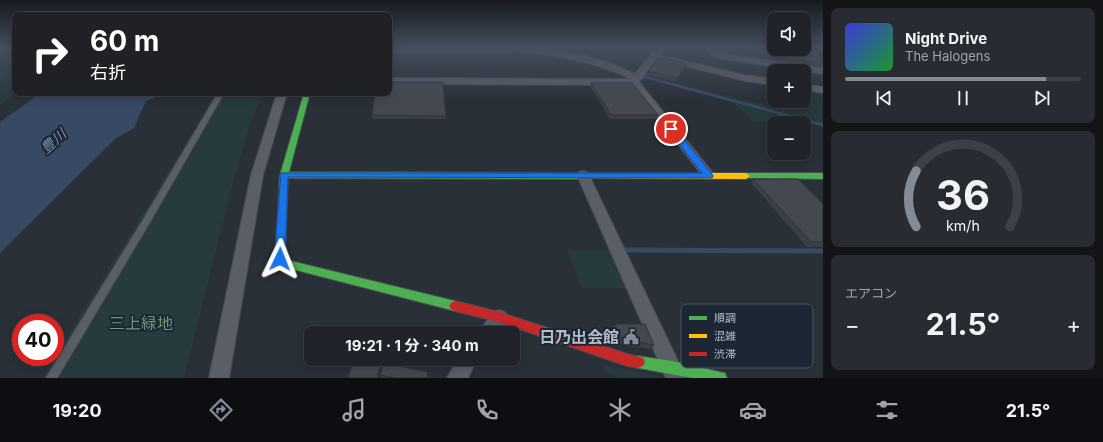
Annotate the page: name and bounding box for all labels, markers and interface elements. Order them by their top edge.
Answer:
map controls [767,12,811,160]
button: sound [767,12,811,56]
text: 60 m [90,24,159,58]
icon: right [24,28,76,80]
text: Night Drive [905,29,987,48]
text: The Halogens [905,48,990,64]
text: 右折 [90,62,126,83]
button: + [767,64,811,108]
icon: previous [873,87,895,109]
icon: pause [952,87,974,109]
icon: next [1031,87,1053,109]
pin [654,112,688,146]
button: − [767,116,811,160]
icon: arrive [660,118,682,140]
water label: 豊川 [37,124,71,157]
text: 36 [936,170,990,220]
text: km/h [946,217,980,234]
position arrow [259,238,301,280]
text: エアコン [845,285,897,301]
legend [681,304,813,368]
text: 21.5° [926,306,1000,342]
text: 順調 [714,311,736,325]
text: − [845,312,860,338]
text: + [1066,312,1081,338]
park label: 三上緑地 [109,313,173,333]
speed limit sign: 40 [12,314,64,366]
place label: 日乃出会館 [539,327,619,347]
public building icon: 日乃出会館 [622,328,640,346]
text: 混雑 [714,329,736,343]
text: 19:21 · 1 分 · 340 m [345,336,479,355]
text: 渋滞 [714,347,736,361]
icon: directions [207,396,235,424]
icon: music [340,396,368,424]
icon: phone [473,396,501,424]
icon: climate [606,396,634,424]
icon: car [739,396,767,424]
icon: filters [873,396,901,424]
text: 19:20 [53,400,102,421]
text: 21.5° [1006,400,1050,421]

